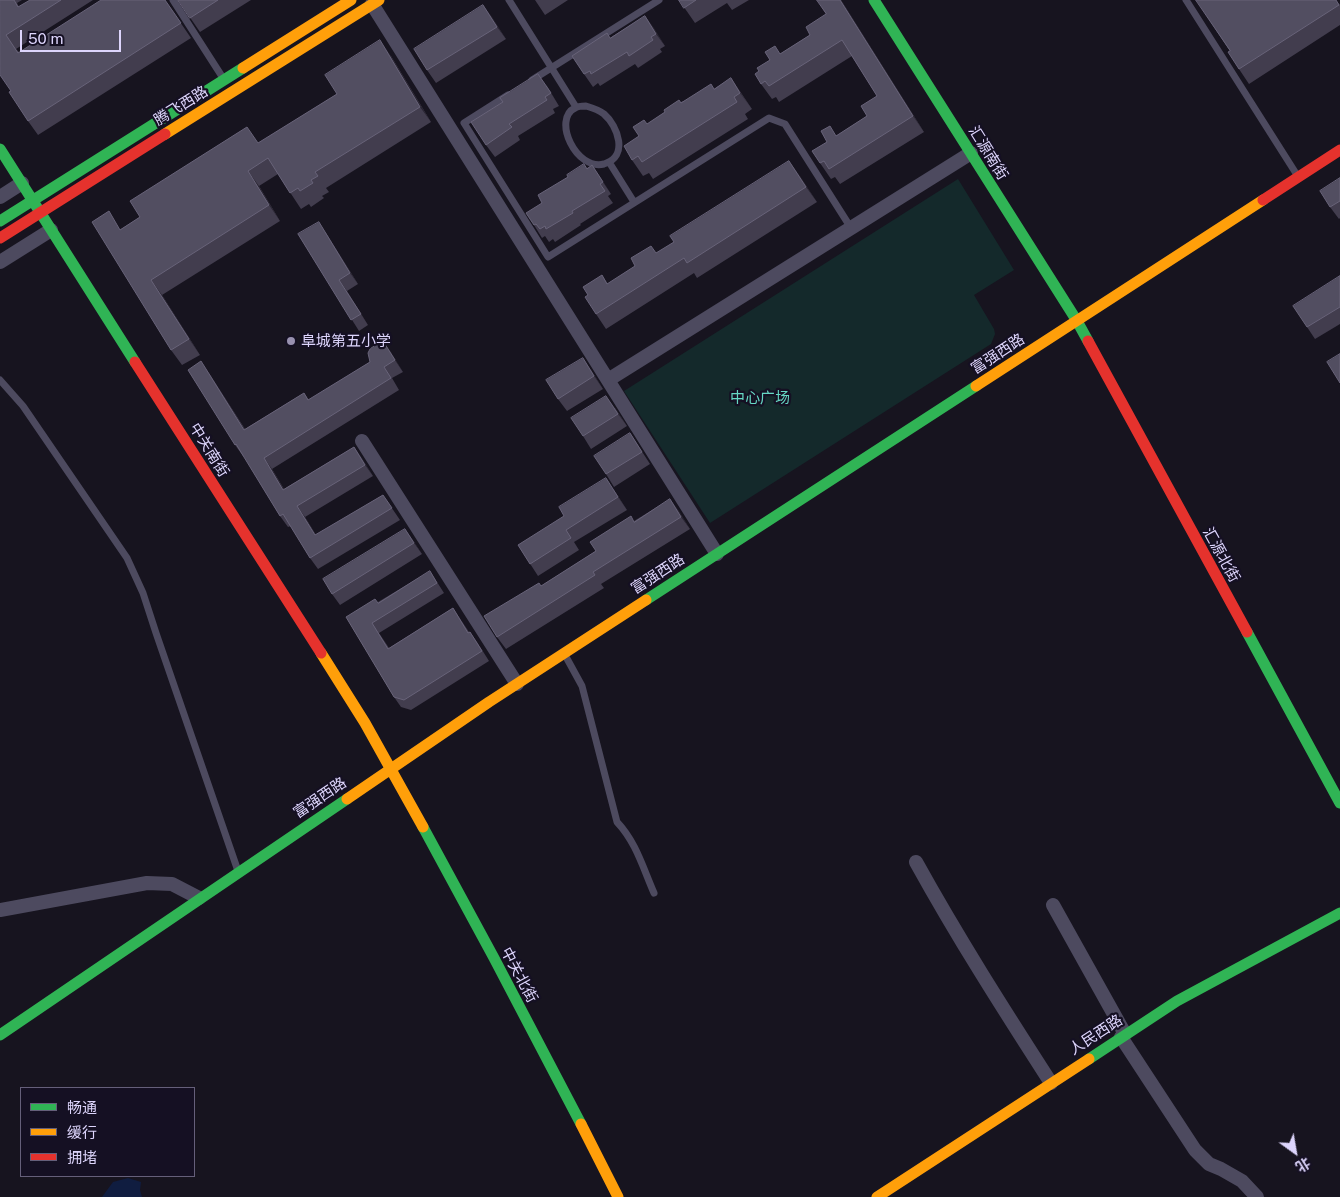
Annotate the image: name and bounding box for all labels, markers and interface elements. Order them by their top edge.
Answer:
scale bar [22,20,124,52]
text: 50 m [28,30,63,47]
street label: 腾飞西路 [151,82,211,130]
street label: 汇源南街 [964,123,1012,183]
street label: 富强西路 [968,330,1028,378]
place label: 阜城第五小学 [301,332,391,350]
marker: 阜城第五小学 [285,335,297,347]
park label: 中心广场 [730,389,790,407]
street label: 中关南街 [185,420,233,480]
street label: 汇源北街 [1199,524,1243,586]
street label: 富强西路 [628,550,688,598]
street label: 富强西路 [290,774,350,822]
street label: 中关北街 [497,944,541,1006]
street label: 人民西路 [1066,1011,1126,1059]
legend [20,1087,195,1177]
text: 畅通 [67,1099,97,1116]
text: 缓行 [67,1124,97,1141]
north arrow [1270,1127,1320,1177]
text: 拥堵 [67,1149,97,1166]
text: 北 [1293,1154,1313,1175]

